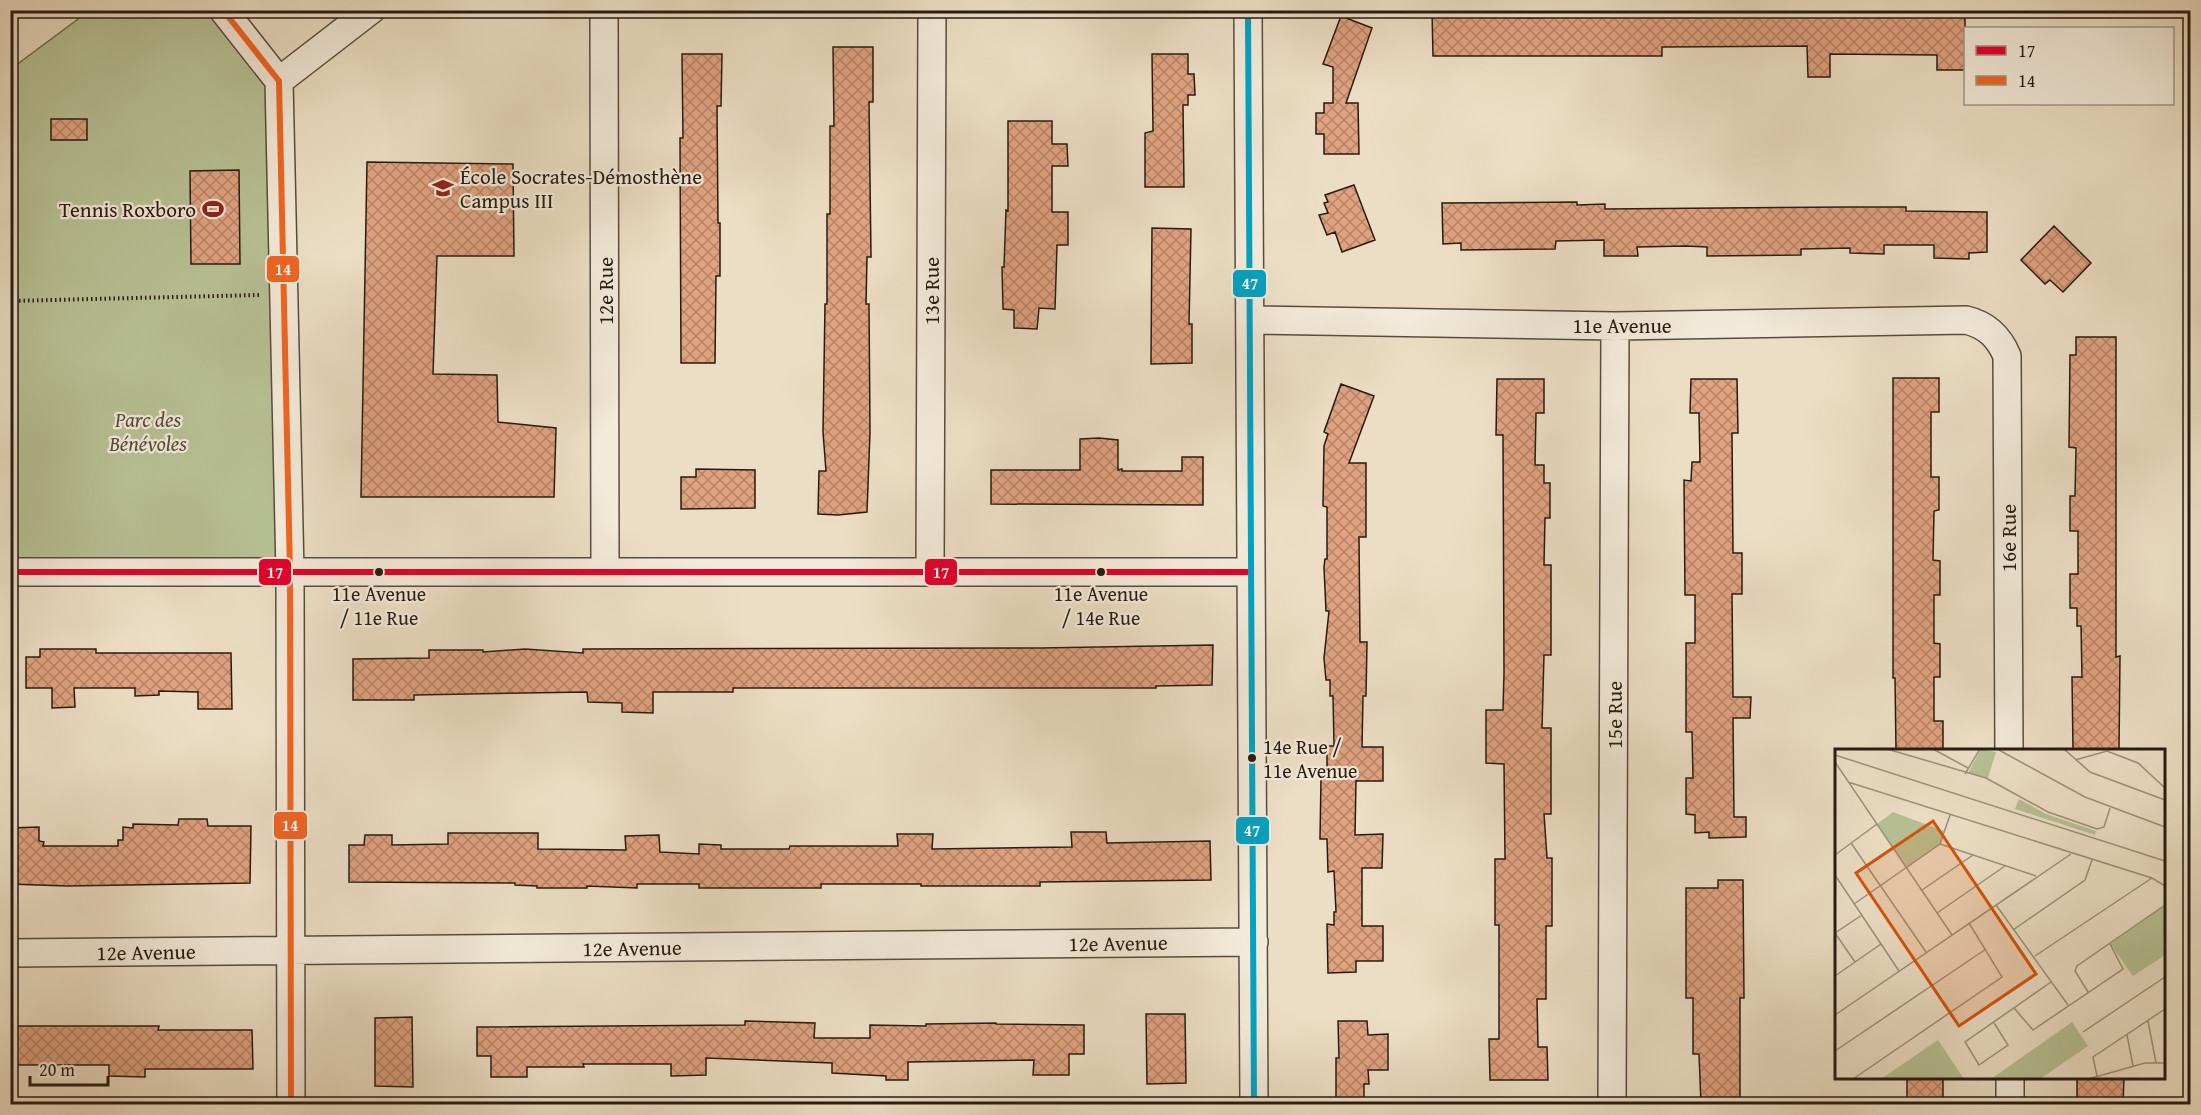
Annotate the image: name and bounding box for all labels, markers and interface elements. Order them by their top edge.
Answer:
legend [1964,27,2174,105]
text: 17 [2018,37,2035,64]
text: 14 [2018,67,2035,94]
place label: École Socrates-Démosthène Campus III [460,161,702,216]
school or university icon: École Socrates-Démosthène Campus III [431,176,455,200]
place label: Tennis Roxboro [59,194,196,225]
sports icon: Tennis Roxboro [201,197,225,221]
line badge: 14 [266,255,300,283]
text: 14 [275,257,291,281]
street label: 12e Rue [590,257,621,325]
street label: 13e Rue [916,257,947,325]
line badge: 47 [1232,269,1267,298]
text: 47 [1242,271,1258,295]
street label: 11e Avenue [1572,310,1672,341]
park label: Parc des Bénévoles [108,404,187,459]
street label: 16e Rue [1993,504,2024,572]
line badge: 17 [258,558,292,586]
line badge: 17 [924,558,958,586]
text: 17 [267,560,283,584]
text: 17 [933,560,949,584]
marker: 11e Avenue / 11e Rue [373,566,385,578]
marker: 11e Avenue / 14e Rue [1095,566,1107,578]
place label: 11e Avenue / 11e Rue [332,579,426,632]
place label: 11e Avenue / 14e Rue [1054,579,1148,632]
street label: 15e Rue [1599,681,1630,749]
place label: 14e Rue / 11e Avenue [1263,732,1358,785]
inset map [1835,749,2165,1079]
marker: 14e Rue / 11e Avenue [1246,752,1258,764]
line badge: 14 [273,811,308,840]
text: 14 [282,813,298,837]
line badge: 47 [1235,816,1270,845]
text: 47 [1244,818,1260,842]
street label: 12e Avenue [1068,927,1168,959]
street label: 12e Avenue [582,932,682,964]
street label: 12e Avenue [96,936,196,968]
scale bar [30,1049,108,1087]
text: 20 m [39,1056,75,1083]

